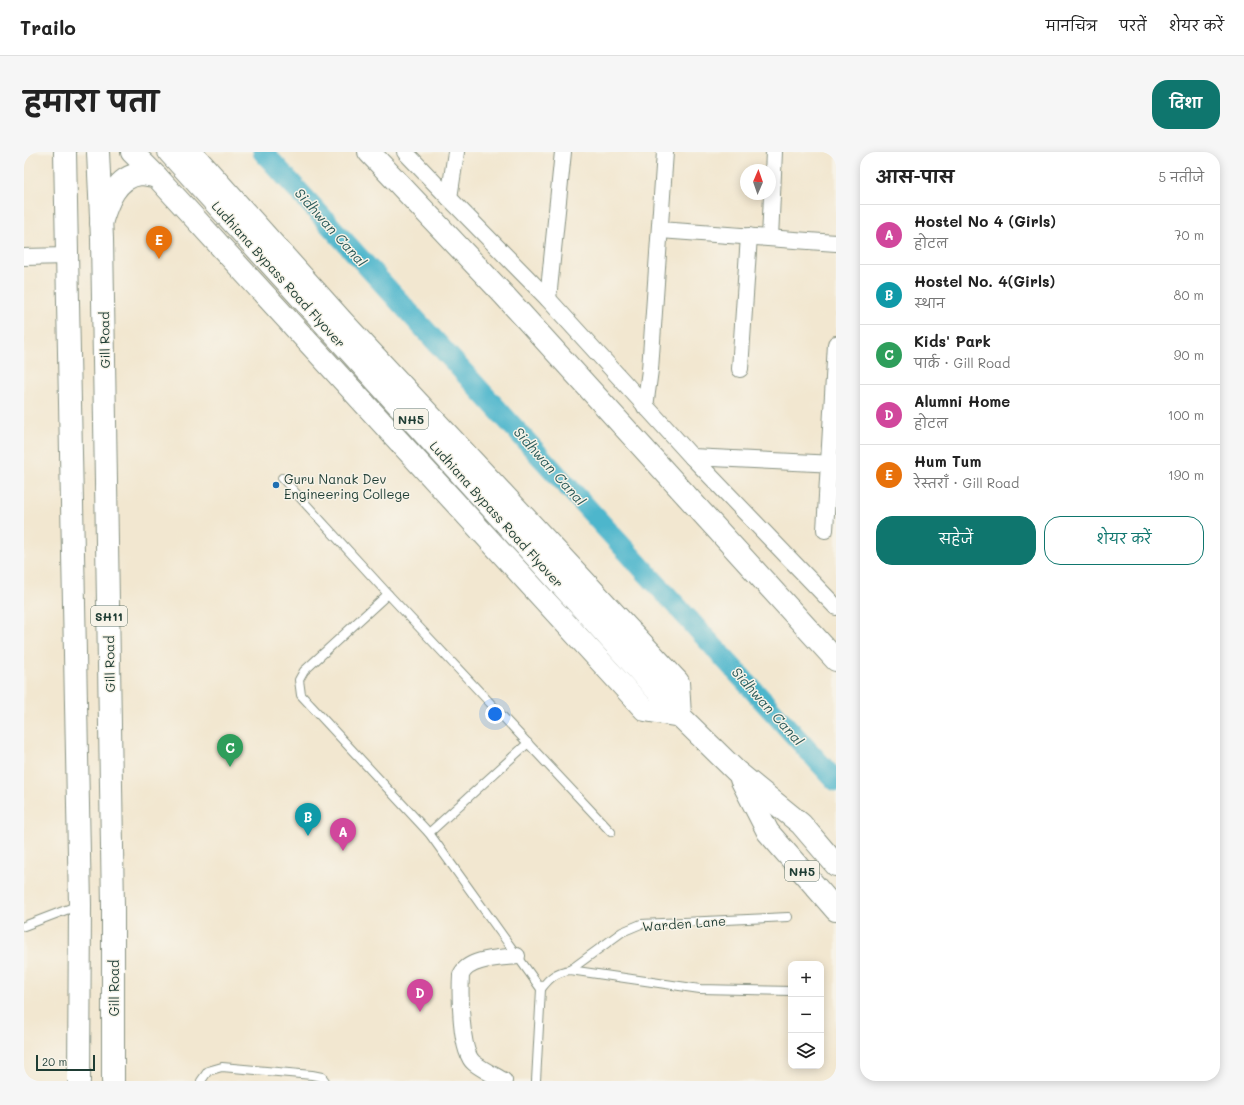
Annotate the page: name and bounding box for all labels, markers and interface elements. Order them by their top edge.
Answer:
text: Trailo [20,15,76,40]
text: मानचित्र [1046,16,1097,35]
text: परतें [1119,16,1147,35]
text: शेयर करें [1169,16,1224,35]
button: दिशा [1152,80,1220,129]
text: हमारा पता [24,83,159,119]
north arrow [740,164,776,200]
text: आस-पास [876,165,954,187]
text: 5 नतीजे [1159,168,1204,185]
water label: Sidhwan Canal [291,184,372,271]
street label: Ludhiana Bypass Road Flyover [208,197,350,351]
text: Hostel No 4 (Girls) [914,211,1056,231]
pin: E [146,226,172,259]
text: A [884,226,894,243]
text: 70 m [1174,226,1204,243]
text: होटल [914,234,948,251]
text: Hostel No. 4(Girls) [914,271,1055,291]
text: B [885,286,893,303]
text: 80 m [1174,286,1204,303]
text: स्थान [914,294,945,311]
street label: Gill Road [95,312,113,368]
text: Kids' Park [914,331,991,351]
text: C [884,346,894,363]
text: 90 m [1174,346,1204,363]
text: पार्क · Gill Road [914,354,1010,371]
text: Alumni Home [914,391,1010,411]
text: D [884,406,894,423]
text: 100 m [1168,406,1204,423]
road number: NH5 [394,409,428,429]
text: होटल [914,414,948,431]
water label: Sidhwan Canal [510,423,591,510]
street label: Ludhiana Bypass Road Flyover [426,437,568,591]
text: Hum Tum [914,451,981,471]
text: E [885,466,893,483]
text: 190 m [1168,466,1204,483]
place label: Guru Nanak Dev Engineering College [284,470,410,502]
text: रेस्तराँ · Gill Road [914,474,1019,491]
marker: Guru Nanak Dev Engineering College [271,480,281,490]
button: सहेजें [876,516,1036,565]
button: शेयर करें [1044,516,1204,565]
road number: SH11 [91,606,127,626]
street label: Gill Road [100,636,118,692]
water label: Sidhwan Canal [728,663,809,750]
your location [485,704,505,724]
pin: C [217,734,243,767]
pin: B [295,803,321,836]
pin: A [330,818,356,851]
road number: NH5 [785,861,819,881]
street label: Warden Lane [642,912,726,934]
street label: Gill Road [105,960,122,1016]
map controls [788,961,824,1069]
button: + [788,961,824,997]
pin: D [407,979,433,1012]
button: − [788,997,824,1033]
button: layers [788,1033,824,1069]
scale bar [36,1053,95,1072]
text: 20 m [42,1054,67,1069]

